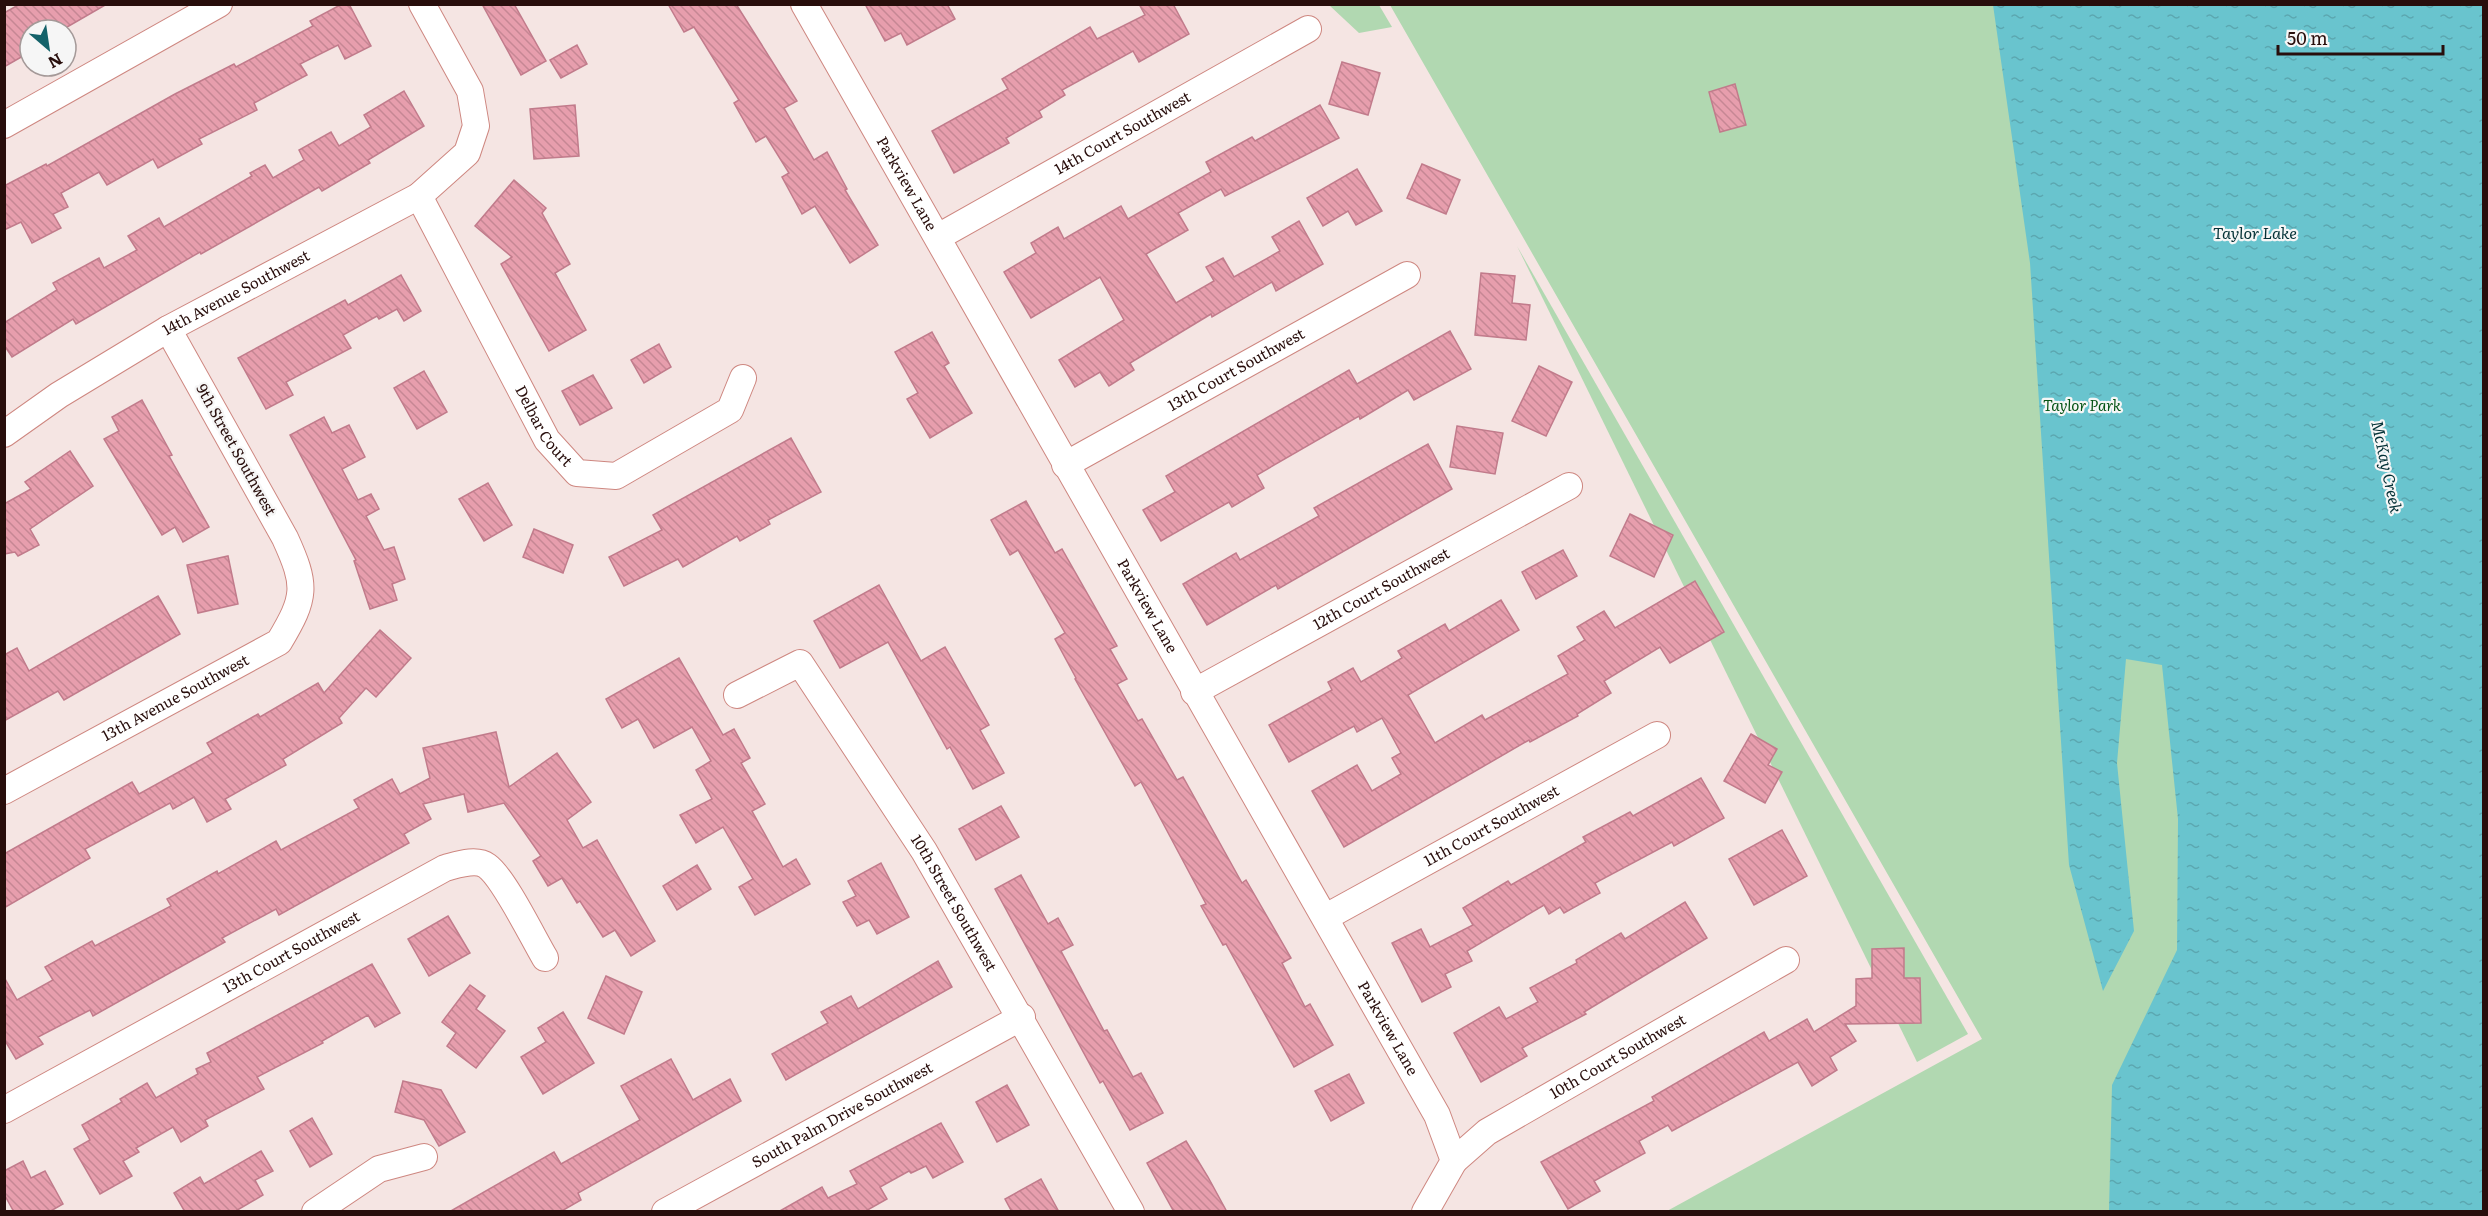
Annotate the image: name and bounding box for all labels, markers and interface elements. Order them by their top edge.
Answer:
north arrow [18,18,78,78]
scale bar [2278,18,2443,56]
text: 50 m [2287,24,2328,51]
text: N [44,48,67,76]
street label: 14th Court Southwest [1050,84,1194,179]
street label: Parkview Lane [872,132,944,235]
water label: Taylor Lake [2213,220,2297,244]
street label: 14th Avenue Southwest [157,243,313,340]
street label: 13th Court Southwest [1163,321,1308,416]
street label: 9th Street Southwest [191,379,283,520]
street label: Delbar Court [510,381,579,471]
park label: Taylor Park [2043,393,2122,416]
water label: McKay Creek [2366,418,2410,515]
street label: 12th Court Southwest [1308,541,1453,635]
street label: Parkview Lane [1112,554,1185,657]
street label: 13th Avenue Southwest [97,648,252,746]
street label: 11th Court Southwest [1419,778,1563,871]
street label: 10th Street Southwest [906,829,1004,975]
street label: 13th Court Southwest [218,904,364,998]
street label: Parkview Lane [1353,976,1425,1079]
street label: 10th Court Southwest [1545,1007,1690,1104]
street label: South Palm Drive Southwest [747,1055,936,1173]

